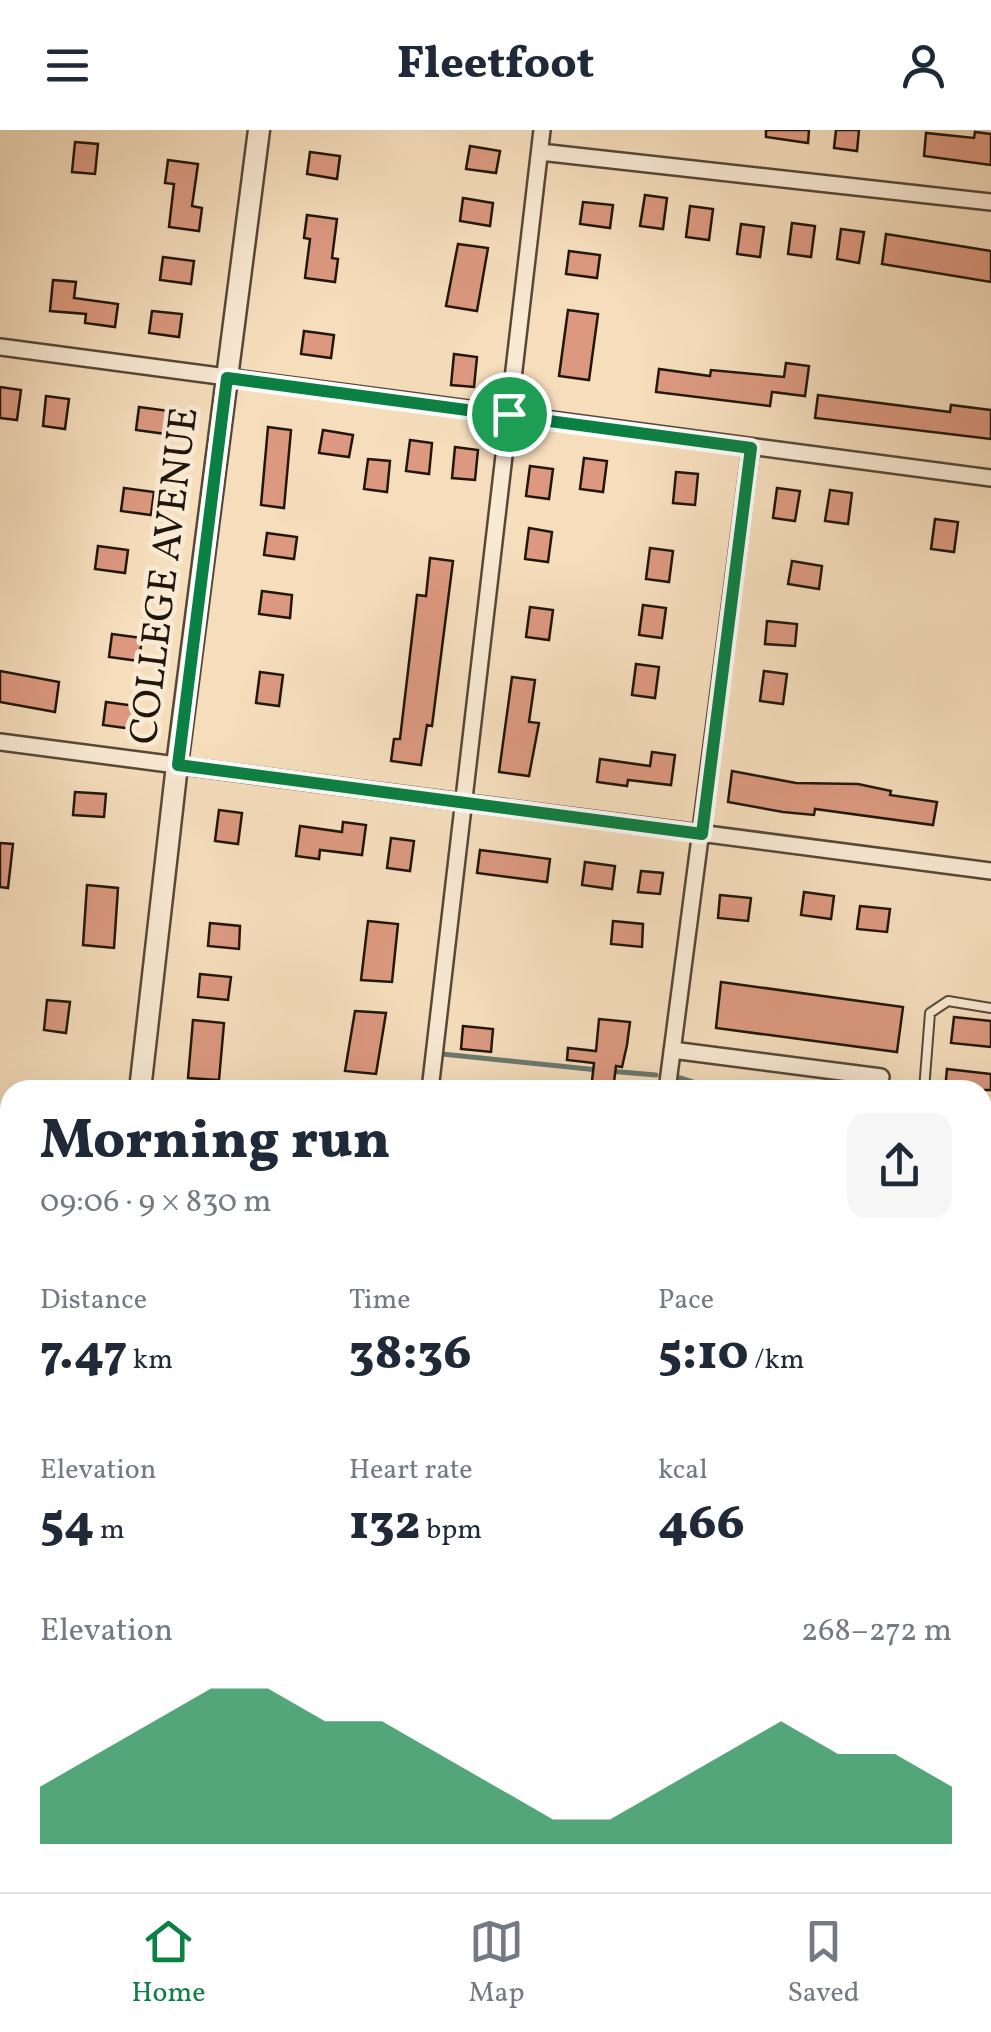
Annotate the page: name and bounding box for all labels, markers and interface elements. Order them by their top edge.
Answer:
text: Fleetfoot [397,34,594,97]
icon: menu [40,38,95,93]
icon: person [896,38,951,93]
pin [467,372,552,457]
icon: arrive [482,387,537,442]
street label: COLLEGE AVENUE [118,404,214,748]
text: Morning run [40,1105,390,1181]
button: share [847,1113,952,1218]
text: 09:06 · 9 × 830 m [40,1181,272,1225]
text: Distance [40,1281,147,1320]
text: Time [349,1281,410,1320]
text: Pace [658,1281,714,1320]
text: 7.47 [40,1320,127,1390]
text: 38:36 [349,1320,472,1390]
text: 5:10 [658,1320,749,1390]
text: km [127,1341,173,1380]
text: /km [749,1341,805,1380]
text: Elevation [40,1451,156,1490]
text: Heart rate [349,1451,473,1490]
text: kcal [658,1451,708,1490]
text: 54 [40,1490,94,1560]
text: 132 [349,1490,420,1560]
text: 466 [658,1490,745,1560]
text: m [94,1511,125,1550]
text: bpm [420,1511,482,1550]
text: Elevation [40,1610,173,1654]
text: 268–272 m [801,1610,952,1654]
tab: Home [131,1914,206,2013]
tab: Map [468,1914,524,2013]
tab: Saved [787,1914,860,2013]

